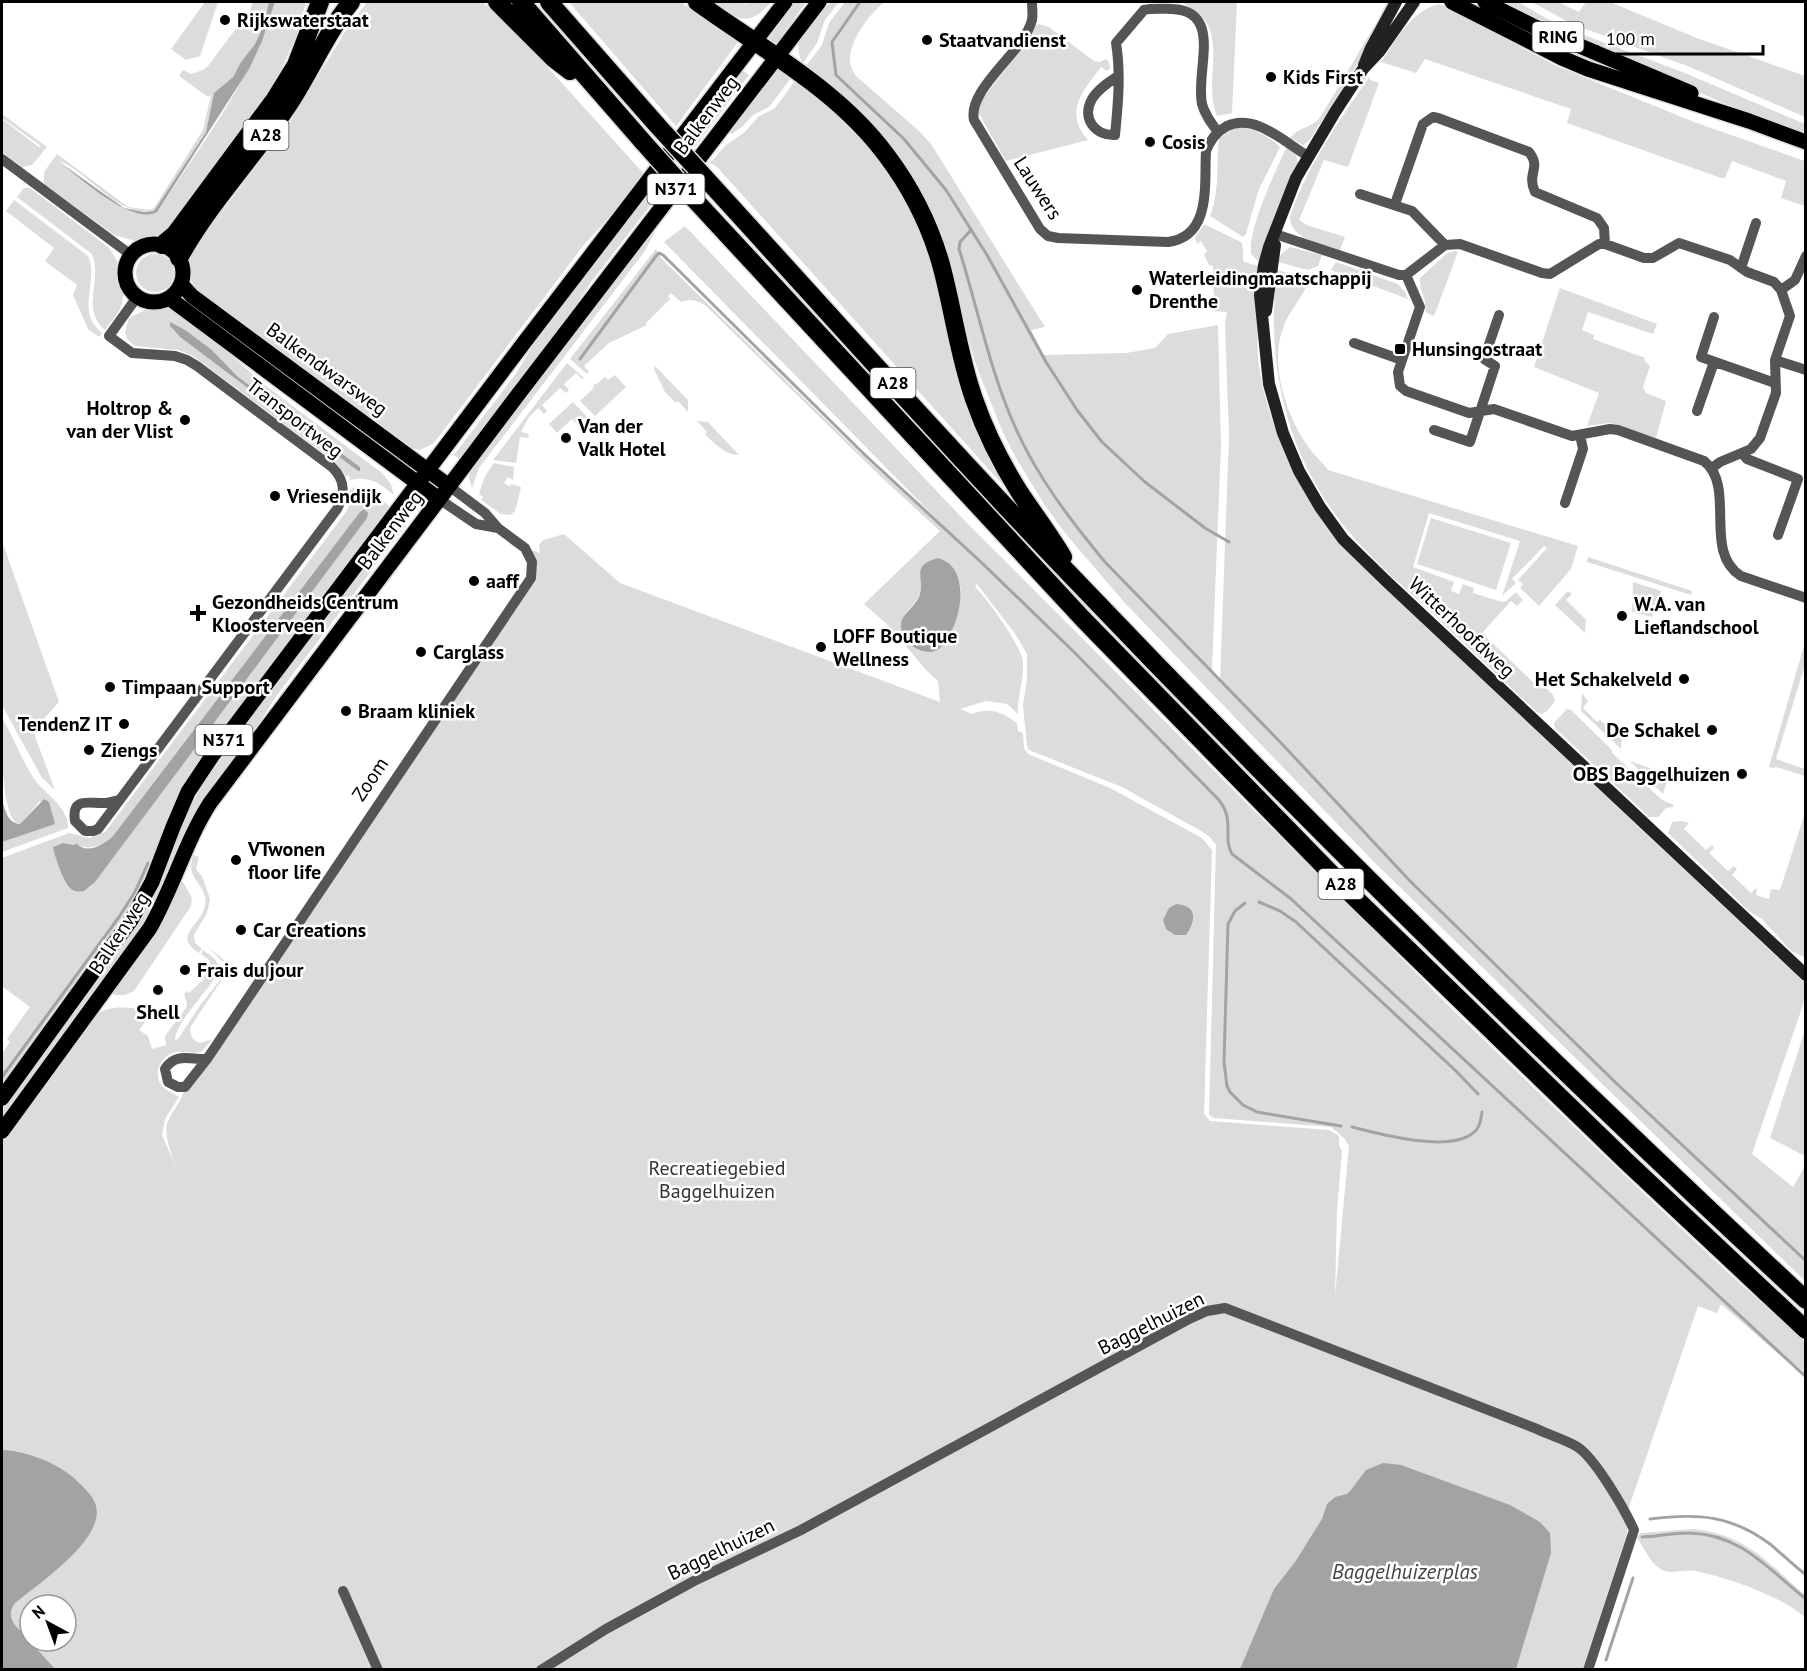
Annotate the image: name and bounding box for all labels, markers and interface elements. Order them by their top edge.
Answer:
place label: Rijkswaterstaat [237,7,369,33]
marker: Rijkswaterstaat [218,13,232,27]
scale bar [1597,18,1764,56]
road number: RING [1532,22,1584,52]
place label: Staatvandienst [939,27,1066,53]
text: 100 m [1606,27,1655,50]
marker: Staatvandienst [920,33,934,47]
place label: Kids First [1283,64,1363,90]
street label: Balkenweg [668,70,744,160]
marker: Kids First [1264,70,1278,84]
road number: A28 [244,120,288,150]
place label: Cosis [1162,129,1205,155]
marker: Cosis [1143,135,1157,149]
street label: Lauwers [1008,151,1068,225]
road number: N371 [648,174,704,204]
place label: Waterleidingmaatschappij Drenthe [1149,265,1372,314]
marker: Waterleidingmaatschappij Drenthe [1130,283,1144,297]
street label: Balkendwarsweg [261,316,393,422]
place label: Hunsingostraat [1412,336,1542,362]
marker: Hunsingostraat [1393,342,1407,356]
road number: A28 [870,368,916,398]
street label: Transportweg [241,372,349,464]
place label: Holtrop & van der Vlist [65,395,173,444]
marker: Holtrop & van der Vlist [178,413,192,427]
place label: Van der Valk Hotel [577,413,666,462]
marker: Van der Valk Hotel [559,431,573,445]
place label: Vriesendijk [286,483,381,509]
street label: Balkenweg [352,485,428,575]
marker: Vriesendijk [268,489,282,503]
place label: aaff [486,568,520,594]
street label: Witterhoofdweg [1403,571,1521,683]
marker: aaff [467,574,481,588]
place label: Gezondheids Centrum Kloosterveen [212,589,399,638]
place label: W.A. van Lieflandschool [1634,591,1759,640]
marker: Gezondheids Centrum Kloosterveen [189,604,207,622]
marker: W.A. van Lieflandschool [1615,609,1629,623]
place label: LOFF Boutique Wellness [833,623,958,672]
place label: Carglass [433,639,504,665]
marker: LOFF Boutique Wellness [814,640,828,654]
marker: Carglass [414,645,428,659]
place label: Het Schakelveld [1535,666,1672,692]
marker: Het Schakelveld [1677,672,1691,686]
place label: Timpaan Support [122,674,270,700]
marker: Timpaan Support [103,680,117,694]
place label: Braam kliniek [358,698,475,724]
marker: Braam kliniek [339,704,353,718]
place label: TendenZ IT [18,711,113,737]
marker: TendenZ IT [117,717,131,731]
place label: De Schakel [1606,717,1700,743]
marker: De Schakel [1705,723,1719,737]
road number: N371 [196,725,252,755]
place label: Ziengs [101,737,157,763]
marker: Ziengs [82,743,96,757]
street label: Zoom [346,752,394,806]
place label: OBS Baggelhuizen [1573,761,1730,787]
marker: OBS Baggelhuizen [1735,767,1749,781]
place label: VTwonen floor life [247,836,325,885]
marker: VTwonen floor life [229,853,243,867]
road number: A28 [1318,869,1364,899]
street label: Balkenweg [83,887,155,979]
place label: Car Creations [253,917,366,943]
marker: Car Creations [234,923,248,937]
place label: Frais du jour [197,957,303,983]
marker: Frais du jour [178,963,192,977]
marker: Shell [151,983,165,997]
place label: Shell [136,999,180,1025]
park label: Recreatiegebied Baggelhuizen [649,1155,785,1204]
street label: Baggelhuizen [1093,1285,1209,1361]
street label: Baggelhuizen [663,1512,779,1586]
water label: Baggelhuizerplas [1332,1558,1479,1585]
north arrow [18,1593,78,1653]
text: N [28,1601,49,1623]

